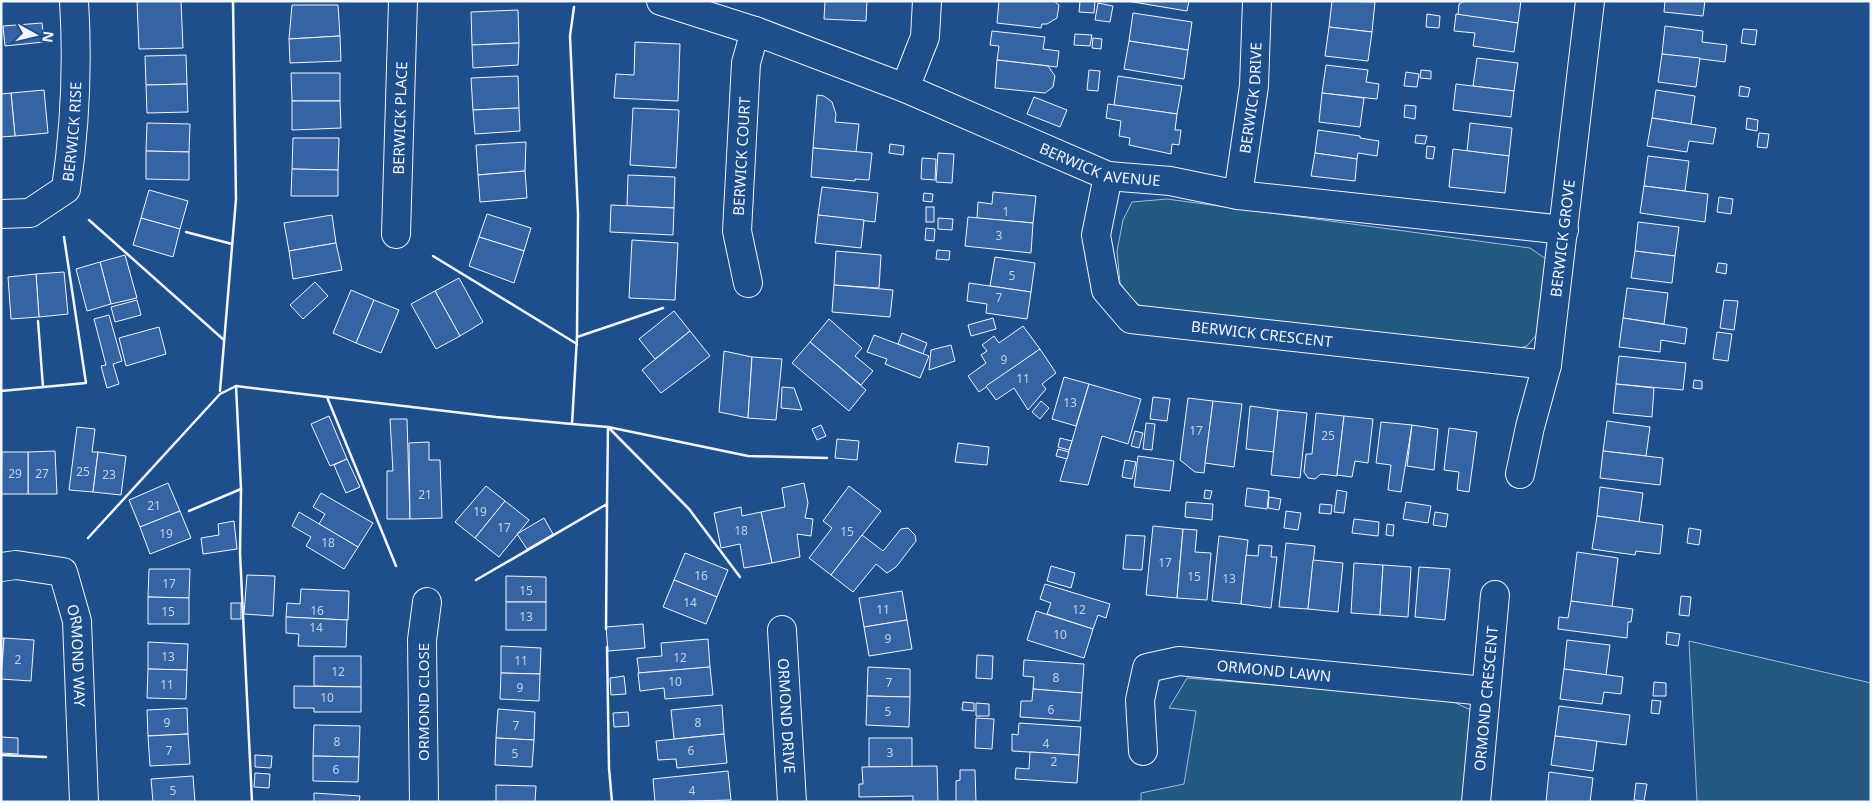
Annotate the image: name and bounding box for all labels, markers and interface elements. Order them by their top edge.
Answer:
north arrow [10,10,60,60]
text: N [38,30,59,44]
street label: BERWICK DRIVE [1234,42,1266,155]
street label: BERWICK PLACE [388,61,411,175]
street label: BERWICK RISE [57,81,85,183]
street label: BERWICK COURT [728,96,754,216]
street label: BERWICK AVENUE [1037,138,1161,190]
street label: BERWICK GROVE [1545,178,1579,298]
house number: 1 [1003,203,1009,220]
house number: 3 [996,227,1003,244]
house number: 5 [1009,267,1016,284]
house number: 7 [996,289,1003,306]
street label: BERWICK CRESCENT [1190,316,1334,351]
house number: 9 [1001,351,1008,368]
house number: 11 [1016,370,1030,387]
house number: 13 [1063,394,1077,411]
house number: 17 [1189,422,1203,439]
house number: 25 [1321,427,1335,444]
house number: 25 [76,463,90,480]
house number: 29 [8,465,22,482]
house number: 27 [35,465,49,482]
house number: 23 [102,466,116,483]
house number: 21 [418,486,432,503]
house number: 21 [147,497,161,514]
house number: 19 [473,503,487,520]
house number: 17 [497,519,511,536]
house number: 18 [734,522,748,539]
house number: 15 [840,523,854,540]
house number: 19 [159,525,173,542]
house number: 18 [321,534,335,551]
house number: 17 [1158,554,1172,571]
house number: 16 [694,567,708,584]
house number: 15 [1187,568,1201,585]
house number: 13 [1222,570,1236,587]
house number: 17 [162,575,176,592]
house number: 15 [519,582,533,599]
house number: 14 [683,594,697,611]
house number: 11 [876,601,890,618]
house number: 12 [1072,601,1086,618]
street label: ORMOND WAY [63,602,90,708]
house number: 16 [310,602,324,619]
house number: 15 [161,603,175,620]
house number: 13 [519,608,533,625]
house number: 14 [309,619,323,636]
street label: ORMOND CRESCENT [1469,624,1502,772]
house number: 10 [1053,626,1067,643]
house number: 9 [885,630,892,647]
street label: ORMOND CLOSE [413,643,433,761]
house number: 13 [161,648,175,665]
house number: 12 [673,649,687,666]
house number: 2 [15,651,22,668]
house number: 11 [514,652,528,669]
street label: ORMOND LAWN [1216,655,1332,686]
street label: ORMOND DRIVE [774,658,800,774]
house number: 12 [331,663,345,680]
house number: 8 [1053,669,1060,686]
house number: 10 [668,673,682,690]
house number: 7 [886,674,893,691]
house number: 11 [160,676,174,693]
house number: 9 [517,679,524,696]
house number: 10 [320,689,334,706]
house number: 6 [1048,701,1055,718]
house number: 5 [885,703,892,720]
house number: 9 [164,714,171,731]
house number: 8 [695,714,702,731]
house number: 7 [513,717,520,734]
house number: 8 [334,733,341,750]
house number: 4 [1043,735,1050,752]
house number: 7 [166,742,173,759]
house number: 6 [688,742,695,759]
house number: 3 [887,744,894,761]
house number: 5 [512,745,519,762]
house number: 2 [1051,753,1058,770]
house number: 6 [333,761,340,778]
house number: 5 [170,782,177,799]
house number: 4 [689,782,696,799]

